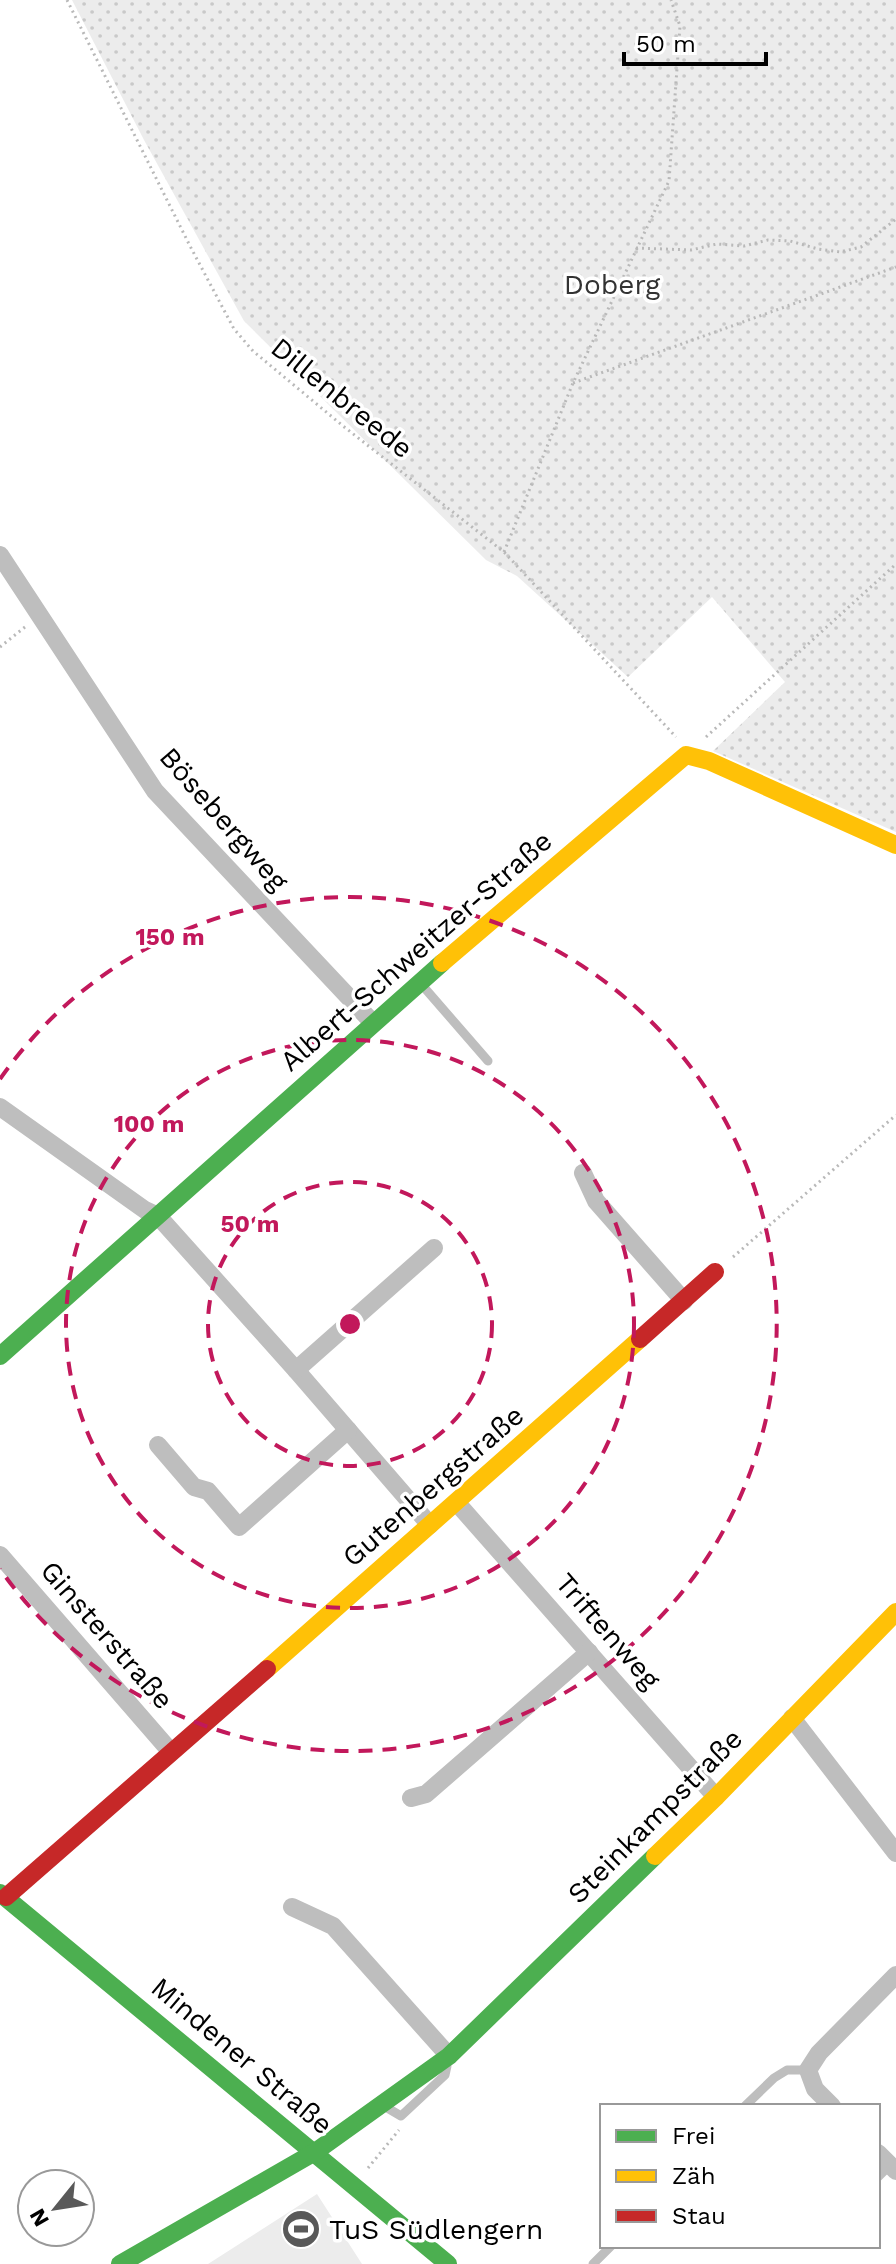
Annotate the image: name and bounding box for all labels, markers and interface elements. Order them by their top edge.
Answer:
scale bar [624,16,766,66]
text: 50 m [636,30,696,58]
park label: Doberg [564,268,660,301]
street label: Dillenbreede [265,331,419,465]
street label: Bösebergweg [153,741,295,897]
street label: Albert-Schweitzer-Straße [273,824,559,1078]
text: 150 m [135,923,205,951]
text: 100 m [114,1110,184,1138]
text: 50 m [221,1210,279,1238]
centre of rings [336,1310,364,1338]
street label: Gutenbergstraße [336,1398,530,1574]
street label: Ginsterstraße [34,1554,180,1716]
street label: Triftenweg [549,1566,667,1696]
street label: Steinkampstraße [561,1722,749,1910]
street label: Mindener Straße [145,1971,339,2141]
legend [600,2104,880,2248]
text: Frei [672,2122,715,2150]
text: Zäh [672,2162,716,2190]
north arrow [16,2168,96,2248]
text: Stau [672,2202,726,2230]
text: N [24,2204,54,2231]
sports icon: TuS Südlengern [280,2208,322,2250]
place label: TuS Südlengern [329,2213,543,2246]

